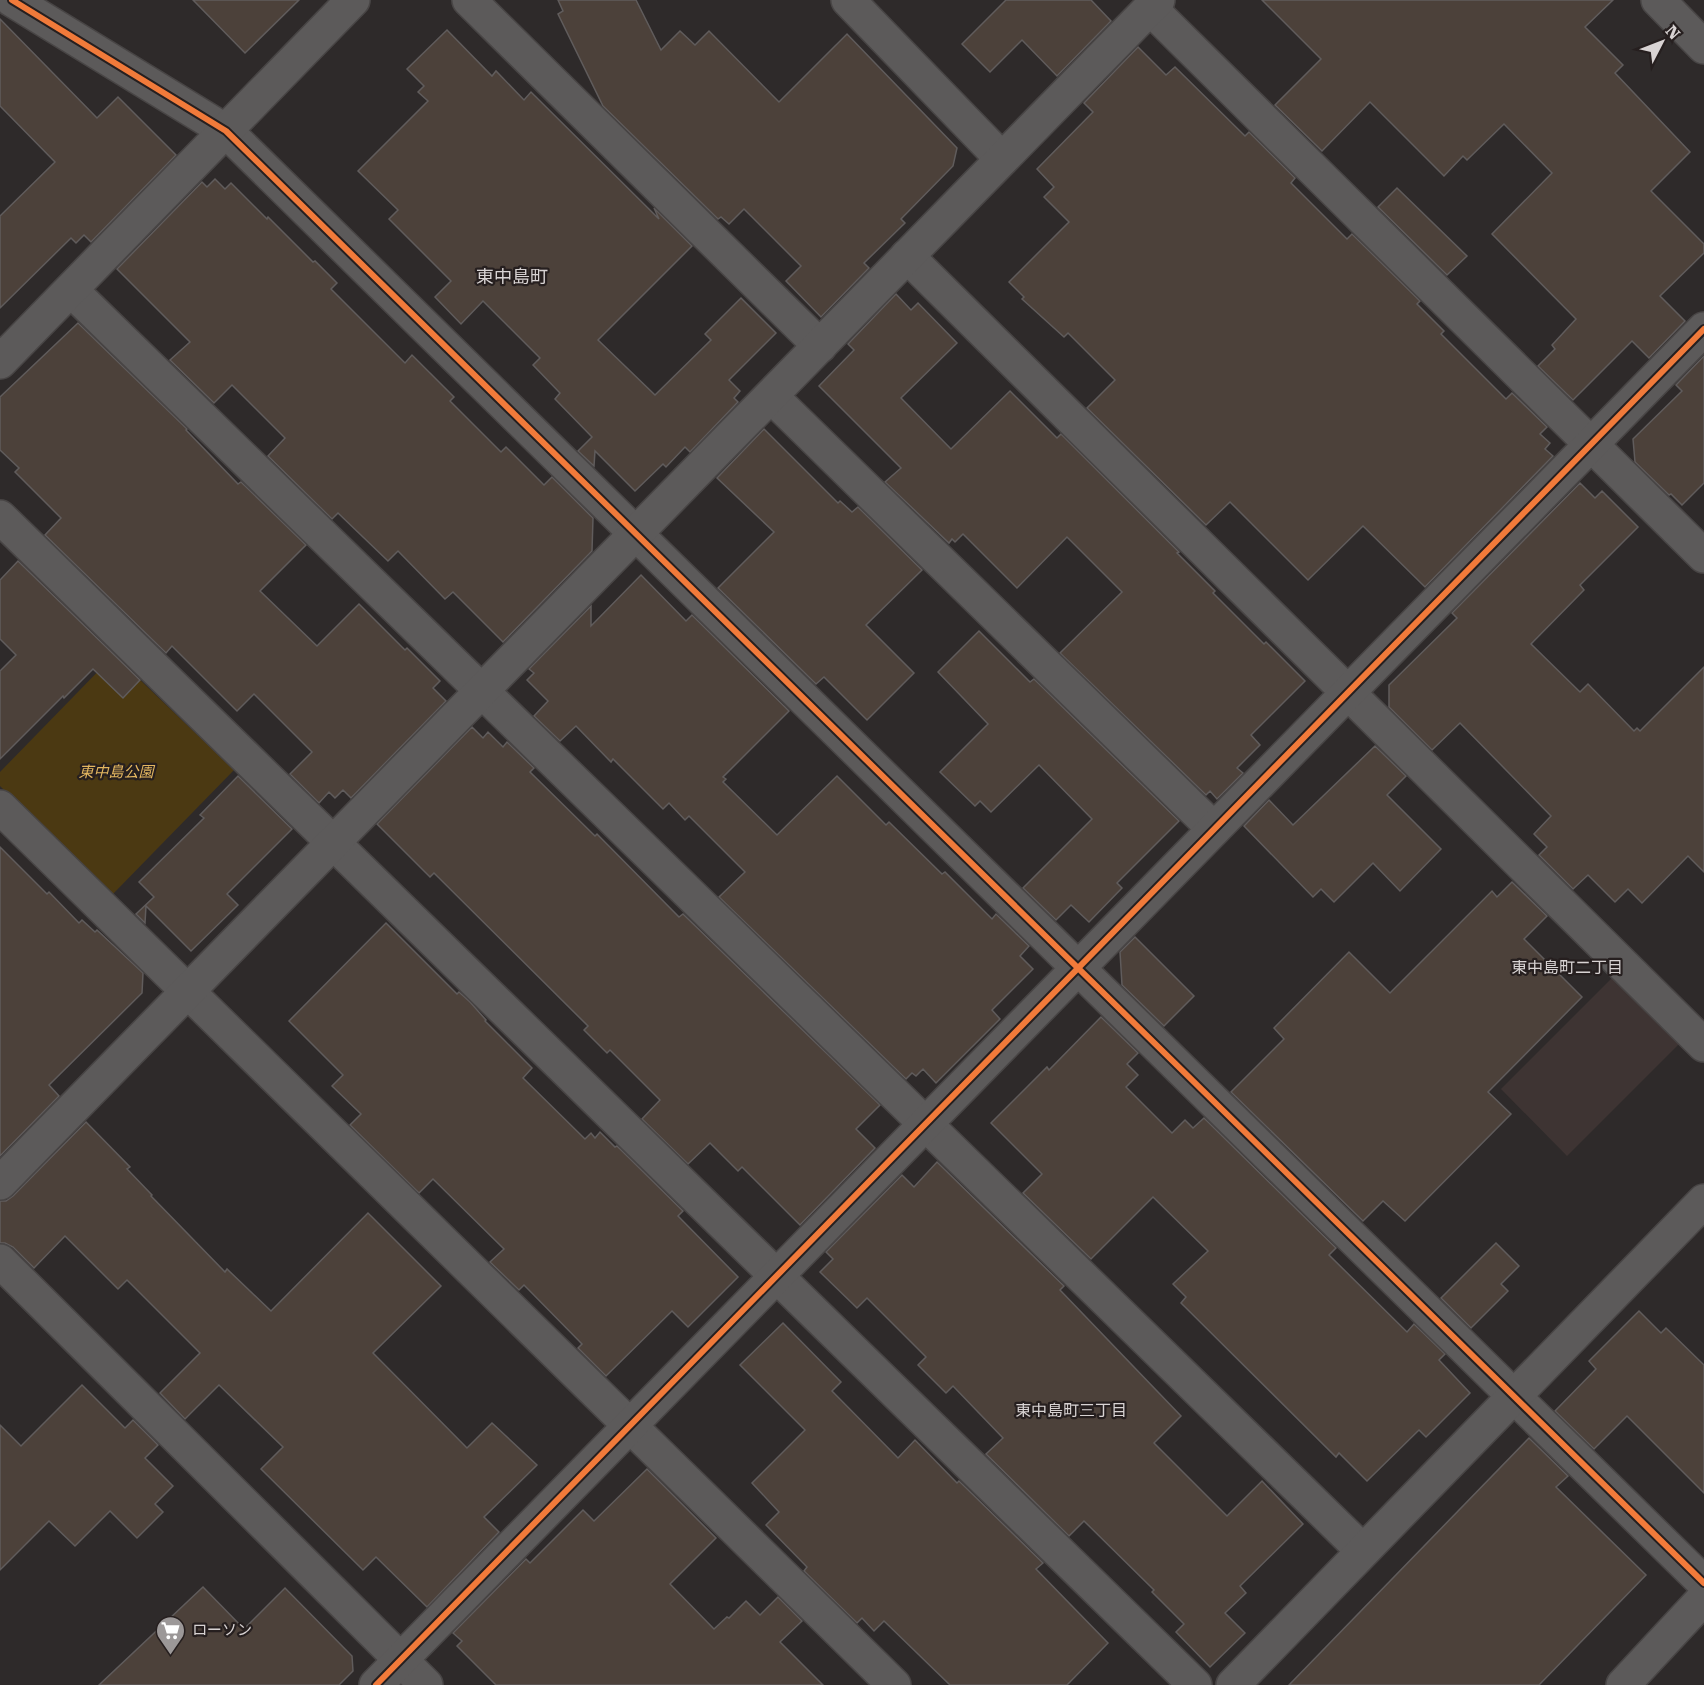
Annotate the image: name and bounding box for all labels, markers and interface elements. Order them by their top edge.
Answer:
north arrow [1632,12,1692,72]
text: N [1662,21,1684,43]
district label: 東中島町 [476,266,548,287]
park label: 東中島公園 [78,763,155,781]
district label: 東中島町二丁目 [1511,958,1623,977]
district label: 東中島町三丁目 [1015,1401,1127,1420]
supermarket icon: ローソン [155,1614,187,1656]
place label: ローソン [192,1621,252,1639]

